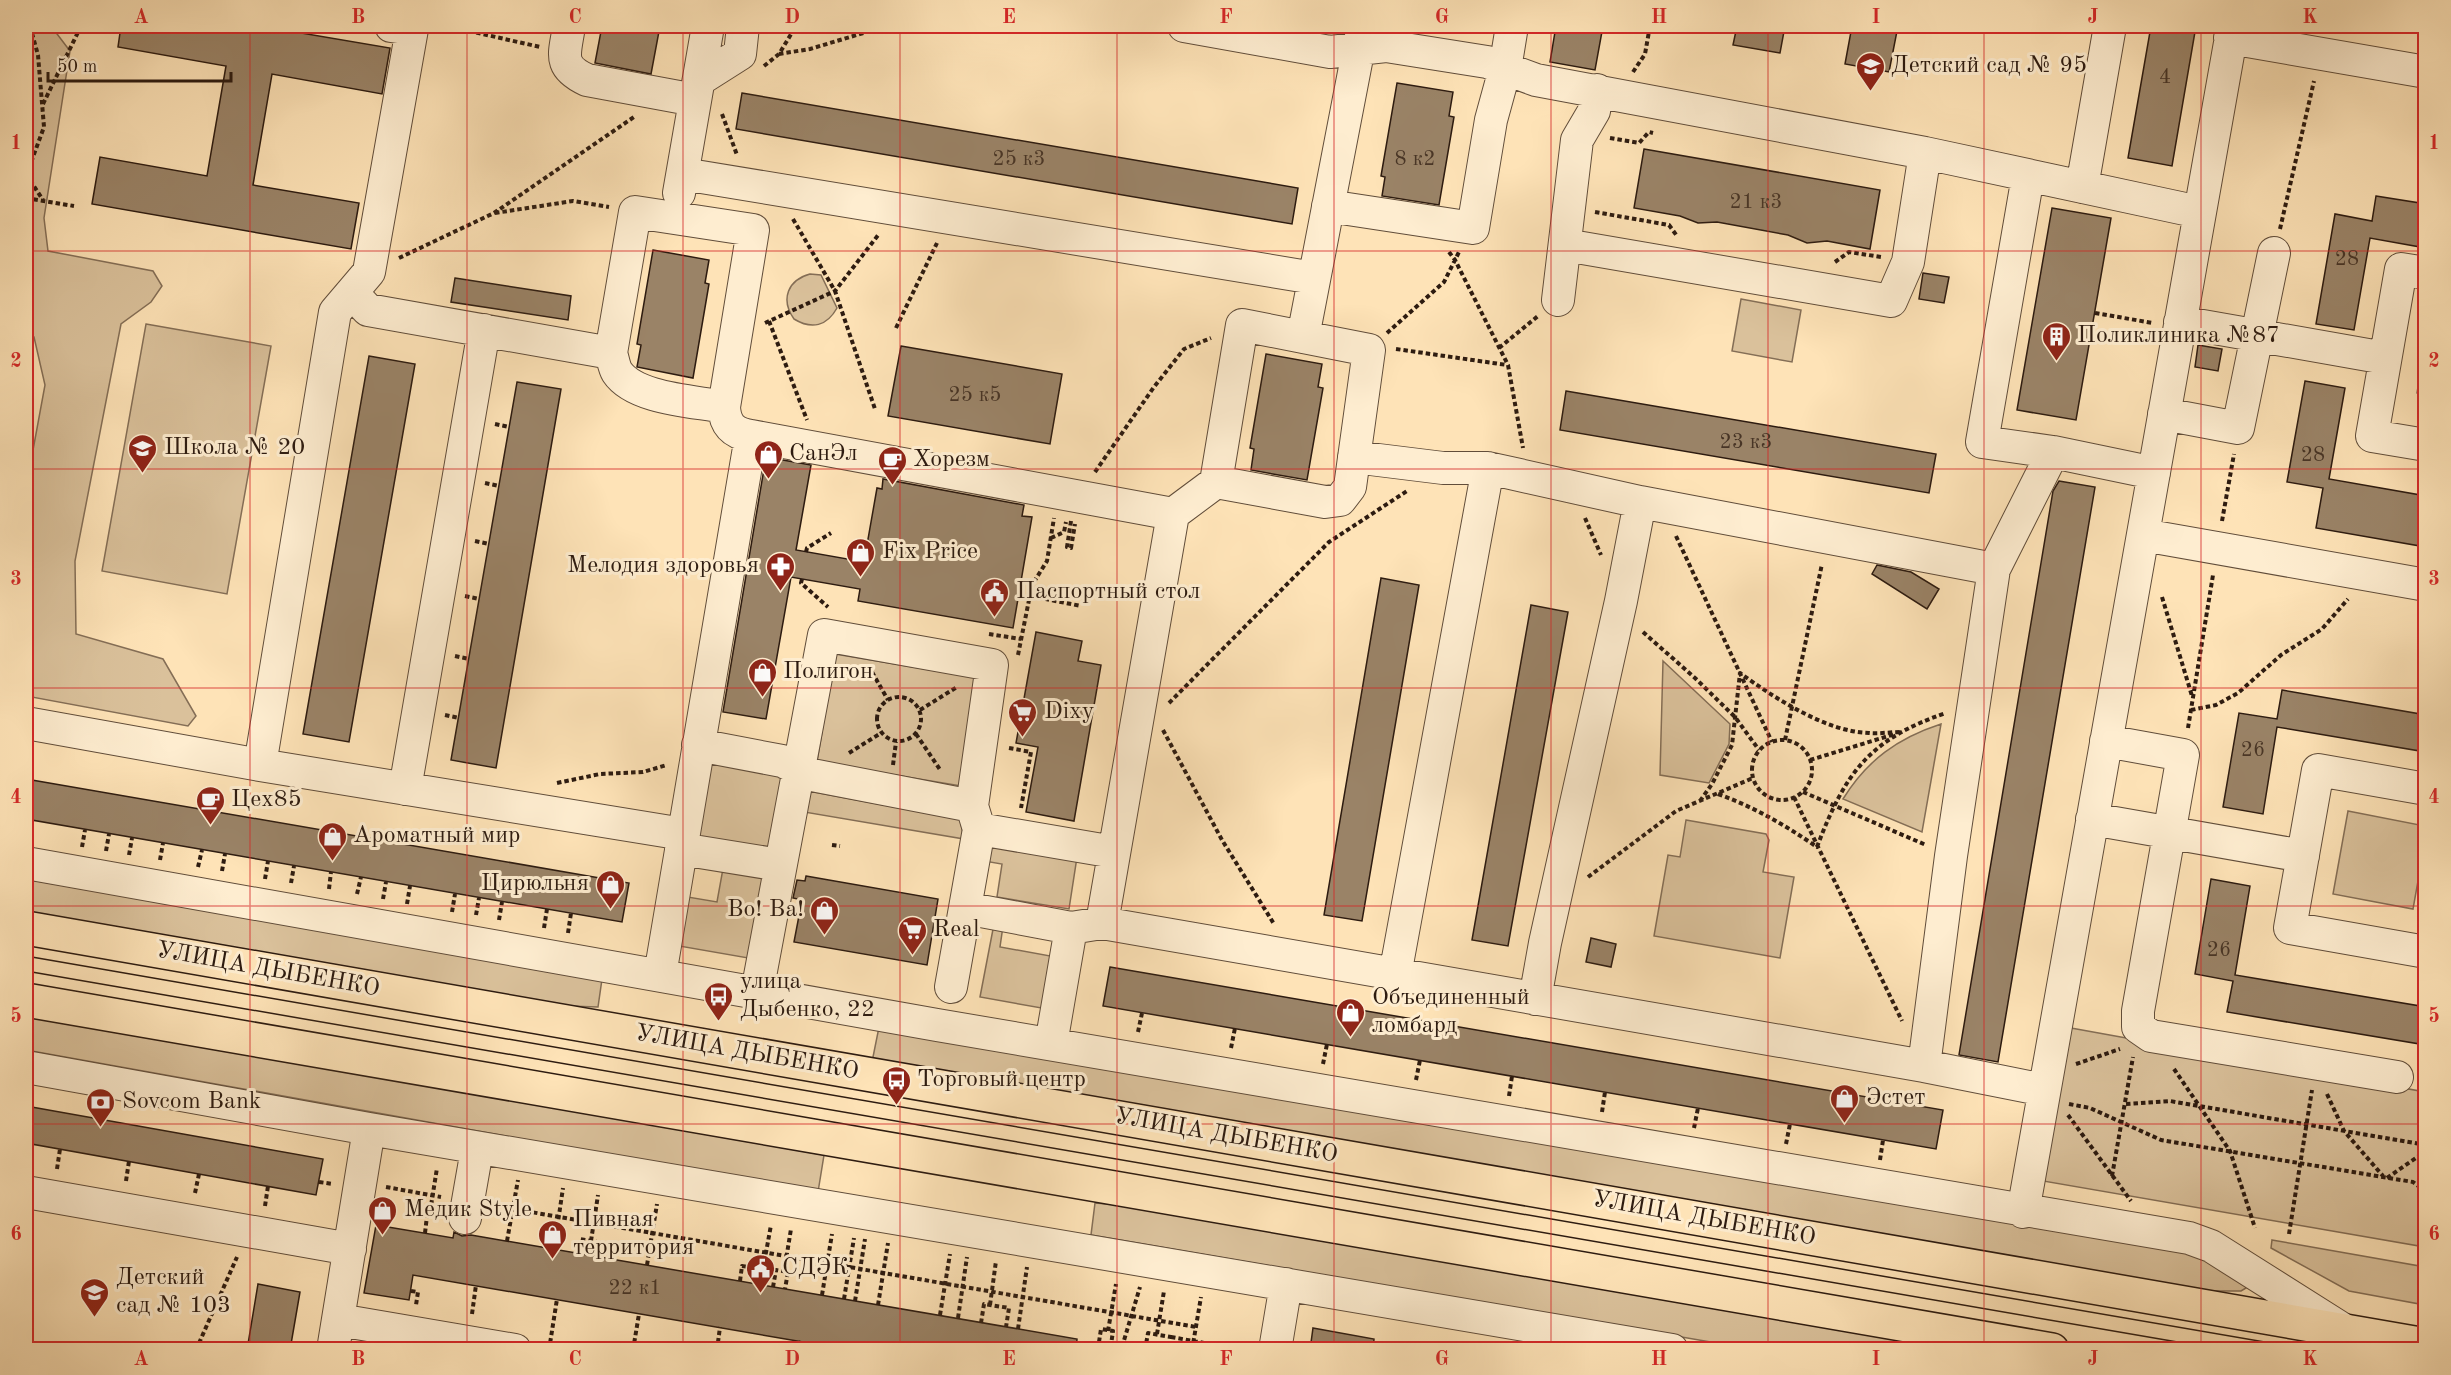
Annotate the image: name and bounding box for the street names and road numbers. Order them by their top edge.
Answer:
street label: УЛИЦА ДЫБЕНКО [155,939,381,1001]
street label: УЛИЦА ДЫБЕНКО [634,1022,860,1084]
street label: УЛИЦА ДЫБЕНКО [1113,1105,1339,1167]
street label: УЛИЦА ДЫБЕНКО [1591,1188,1817,1250]

